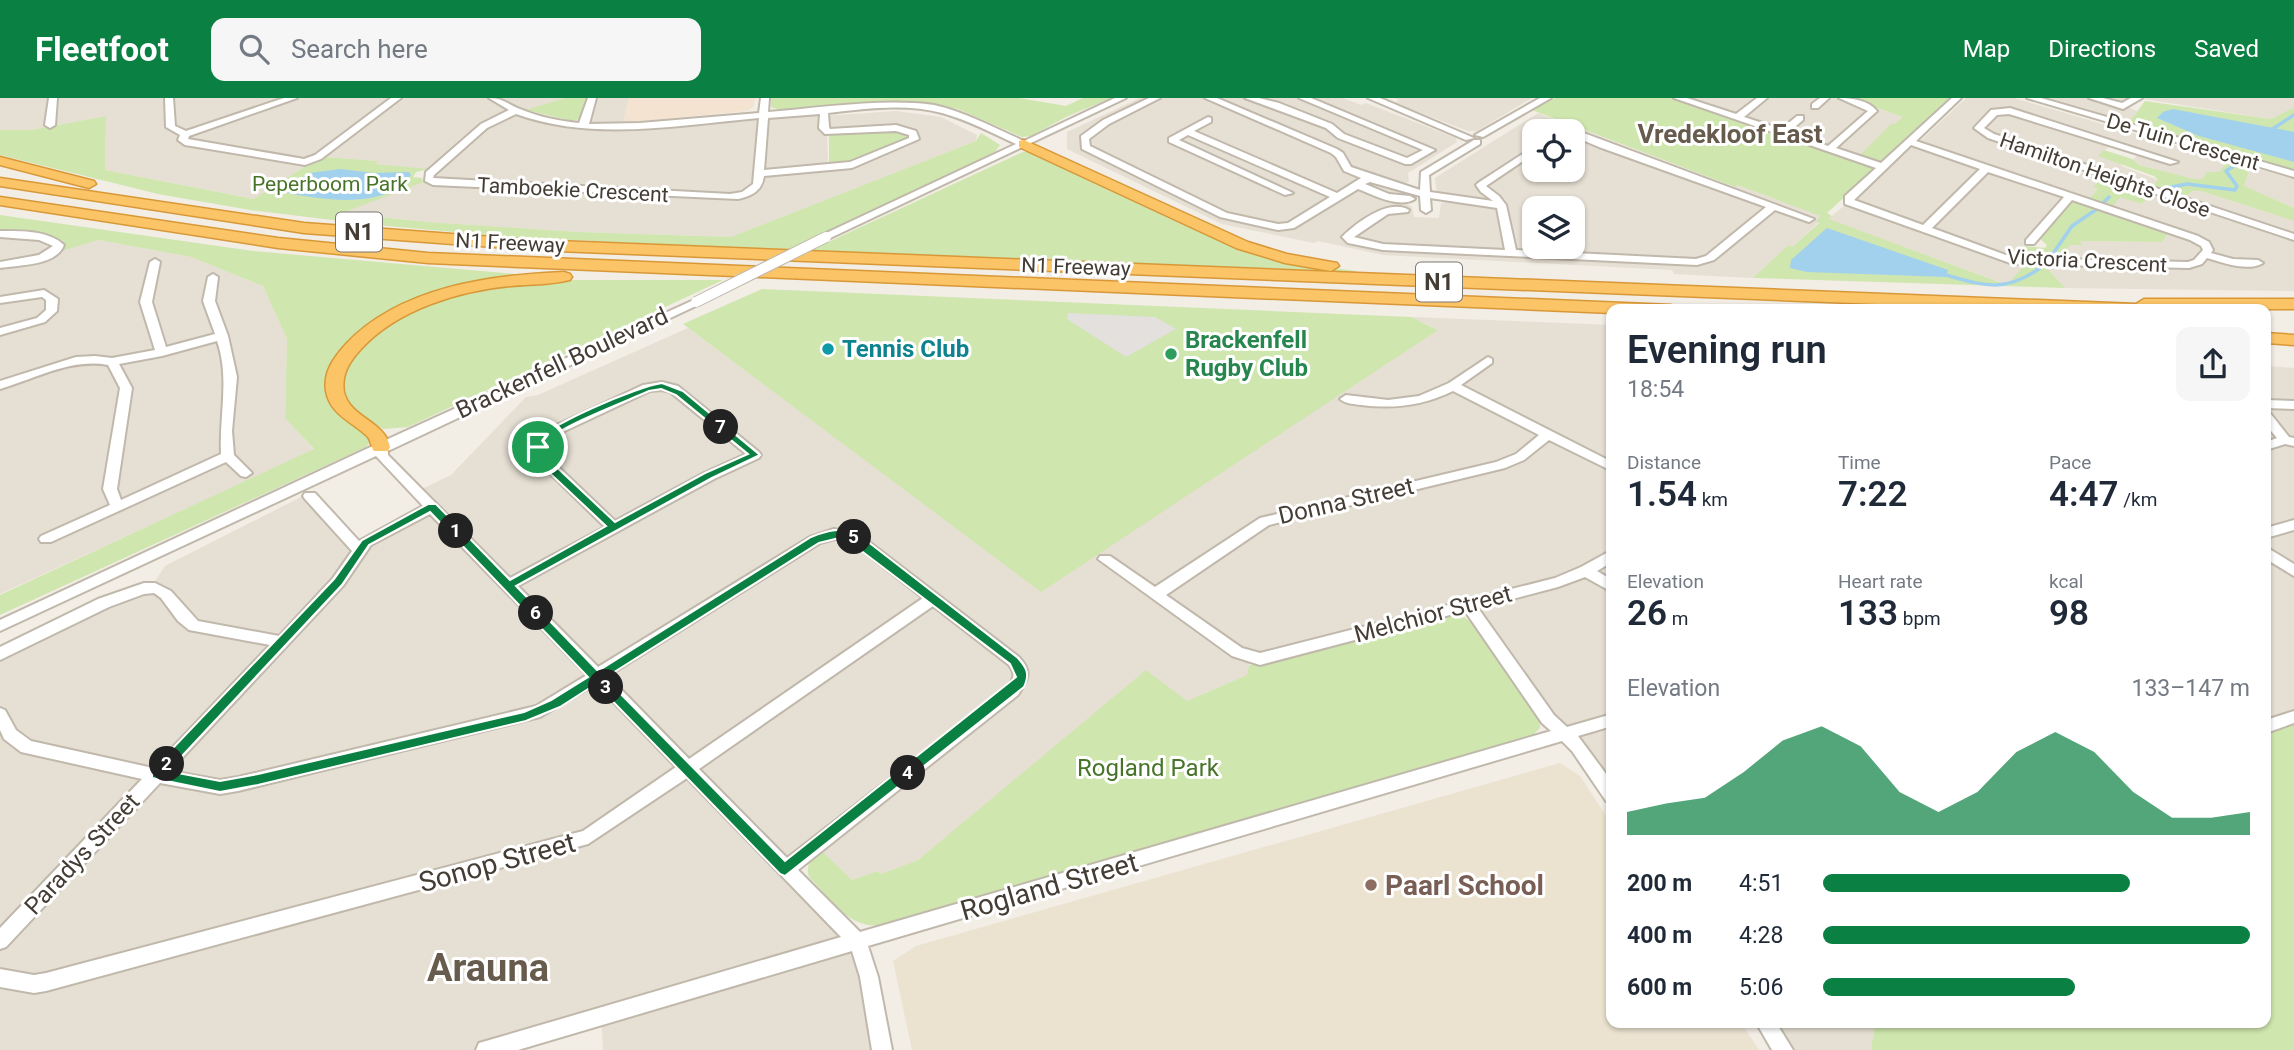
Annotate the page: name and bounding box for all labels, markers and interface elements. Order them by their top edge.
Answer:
search box [211,18,701,81]
text: Fleetfoot [35,30,169,69]
icon: search [235,30,273,68]
text: Search here [291,34,428,64]
text: Map [1963,35,2010,63]
text: Directions [2048,35,2156,63]
text: Saved [2194,35,2259,63]
street label: De Tuin Crescent [2104,109,2262,175]
map controls [1522,119,1585,259]
button: locate [1522,119,1585,182]
district label: Vredekloof East [1637,119,1823,149]
street label: Hamilton Heights Close [1997,128,2213,222]
park label: Peperboom Park [252,172,408,196]
street label: Tamboekie Crescent [477,173,669,207]
button: layers [1522,196,1585,259]
road number: N1 [336,212,382,252]
street label: N1 Freeway [455,228,565,258]
street label: Victoria Crescent [2006,245,2168,277]
street label: N1 Freeway [1021,253,1131,281]
road number: N1 [1416,262,1462,302]
street label: Brackenfell Boulevard [451,302,673,424]
place label: Brackenfell Rugby Club [1185,326,1308,382]
button: share [2176,327,2250,401]
text: Evening run [1627,328,1827,372]
place label: Tennis Club [842,335,969,363]
marker: Tennis Club [820,341,836,357]
marker: Brackenfell Rugby Club [1163,346,1179,362]
text: 18:54 [1627,376,1684,403]
pin: 7 [704,410,738,444]
text: 7 [715,415,726,438]
pin [508,417,568,477]
icon: arrive [519,428,557,466]
text: Distance [1627,451,1701,474]
text: Time [1838,451,1881,474]
text: Pace [2049,451,2091,474]
street label: Donna Street [1275,472,1417,530]
text: 1.54 [1627,474,1697,515]
text: 7:22 [1838,474,1908,515]
text: 4:47 [2049,474,2119,515]
text: km [1697,488,1728,511]
text: /km [2119,488,2157,511]
pin: 1 [438,514,474,548]
text: 1 [450,519,461,542]
pin: 5 [836,520,872,555]
text: 5 [848,525,859,548]
text: Elevation [1627,570,1704,593]
text: Heart rate [1838,570,1923,593]
text: kcal [2049,570,2083,593]
street label: Melchior Street [1351,579,1515,649]
text: 26 [1627,593,1667,634]
text: 133 [1838,593,1898,634]
text: 98 [2049,593,2089,634]
pin: 6 [518,596,554,630]
text: 6 [530,601,541,624]
text: m [1667,607,1688,630]
text: bpm [1898,607,1941,630]
pin: 3 [588,670,624,704]
text: 3 [600,675,611,698]
text: Elevation [1627,675,1720,702]
text: 133–147 m [2131,675,2250,702]
pin: 2 [150,746,184,782]
text: 2 [161,752,172,775]
park label: Rogland Park [1077,754,1220,782]
pin: 4 [890,756,926,790]
text: 4 [902,761,913,784]
street label: Paradys Street [19,788,145,920]
street label: Sonop Street [415,826,579,899]
street label: Rogland Street [957,845,1142,928]
place label: Paarl School [1385,869,1544,902]
text: 200 m [1627,870,1692,897]
text: 4:51 [1739,870,1783,897]
marker: Paarl School [1363,877,1379,893]
text: 400 m [1627,922,1692,949]
text: 4:28 [1739,922,1783,949]
district label: Arauna [427,946,549,990]
text: 600 m [1627,974,1692,1001]
text: 5:06 [1739,974,1783,1001]

